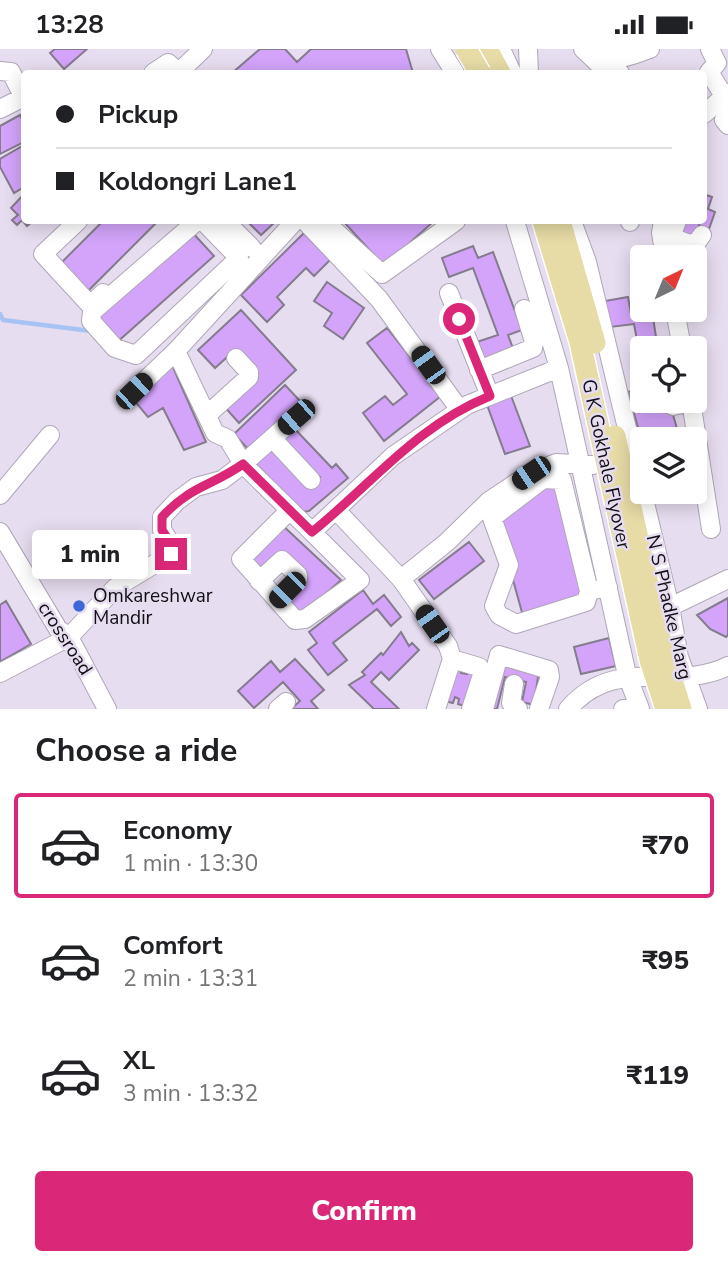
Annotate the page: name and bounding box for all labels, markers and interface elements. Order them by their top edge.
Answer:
text: 13:28 [35,7,104,42]
text: Pickup [98,97,178,132]
text: Koldongri Lane1 [98,164,297,199]
north arrow [630,245,707,322]
map controls [630,245,707,504]
route start [443,303,475,335]
button: locate [630,336,707,413]
car [408,342,449,388]
car [112,369,157,413]
street label: G K Gokhale Flyover [575,377,637,552]
car [274,395,319,439]
button: layers [630,427,707,504]
car [508,453,555,493]
callout: 1 min [31,529,146,579]
street label: N S Phadke Marg [640,532,698,682]
route end [155,538,187,570]
text: 1 min [60,539,120,570]
car [265,568,310,612]
place label: Omkareshwar Mandir [93,583,213,631]
street label: crossroad [32,597,99,680]
marker: Omkareshwar Mandir [71,598,87,614]
car [412,601,453,647]
text: Choose a ride [35,729,237,772]
text: Economy [123,813,232,848]
icon: car [39,814,102,877]
text: ₹70 [642,828,689,863]
text: 1 min · 13:30 [123,848,258,879]
text: Comfort [123,928,223,963]
icon: car [39,929,102,992]
text: ₹95 [642,943,689,978]
text: 2 min · 13:31 [123,963,258,994]
text: XL [123,1043,155,1078]
icon: car [39,1044,102,1107]
text: ₹119 [627,1058,689,1093]
text: 3 min · 13:32 [123,1078,258,1109]
button: Confirm [35,1171,693,1251]

